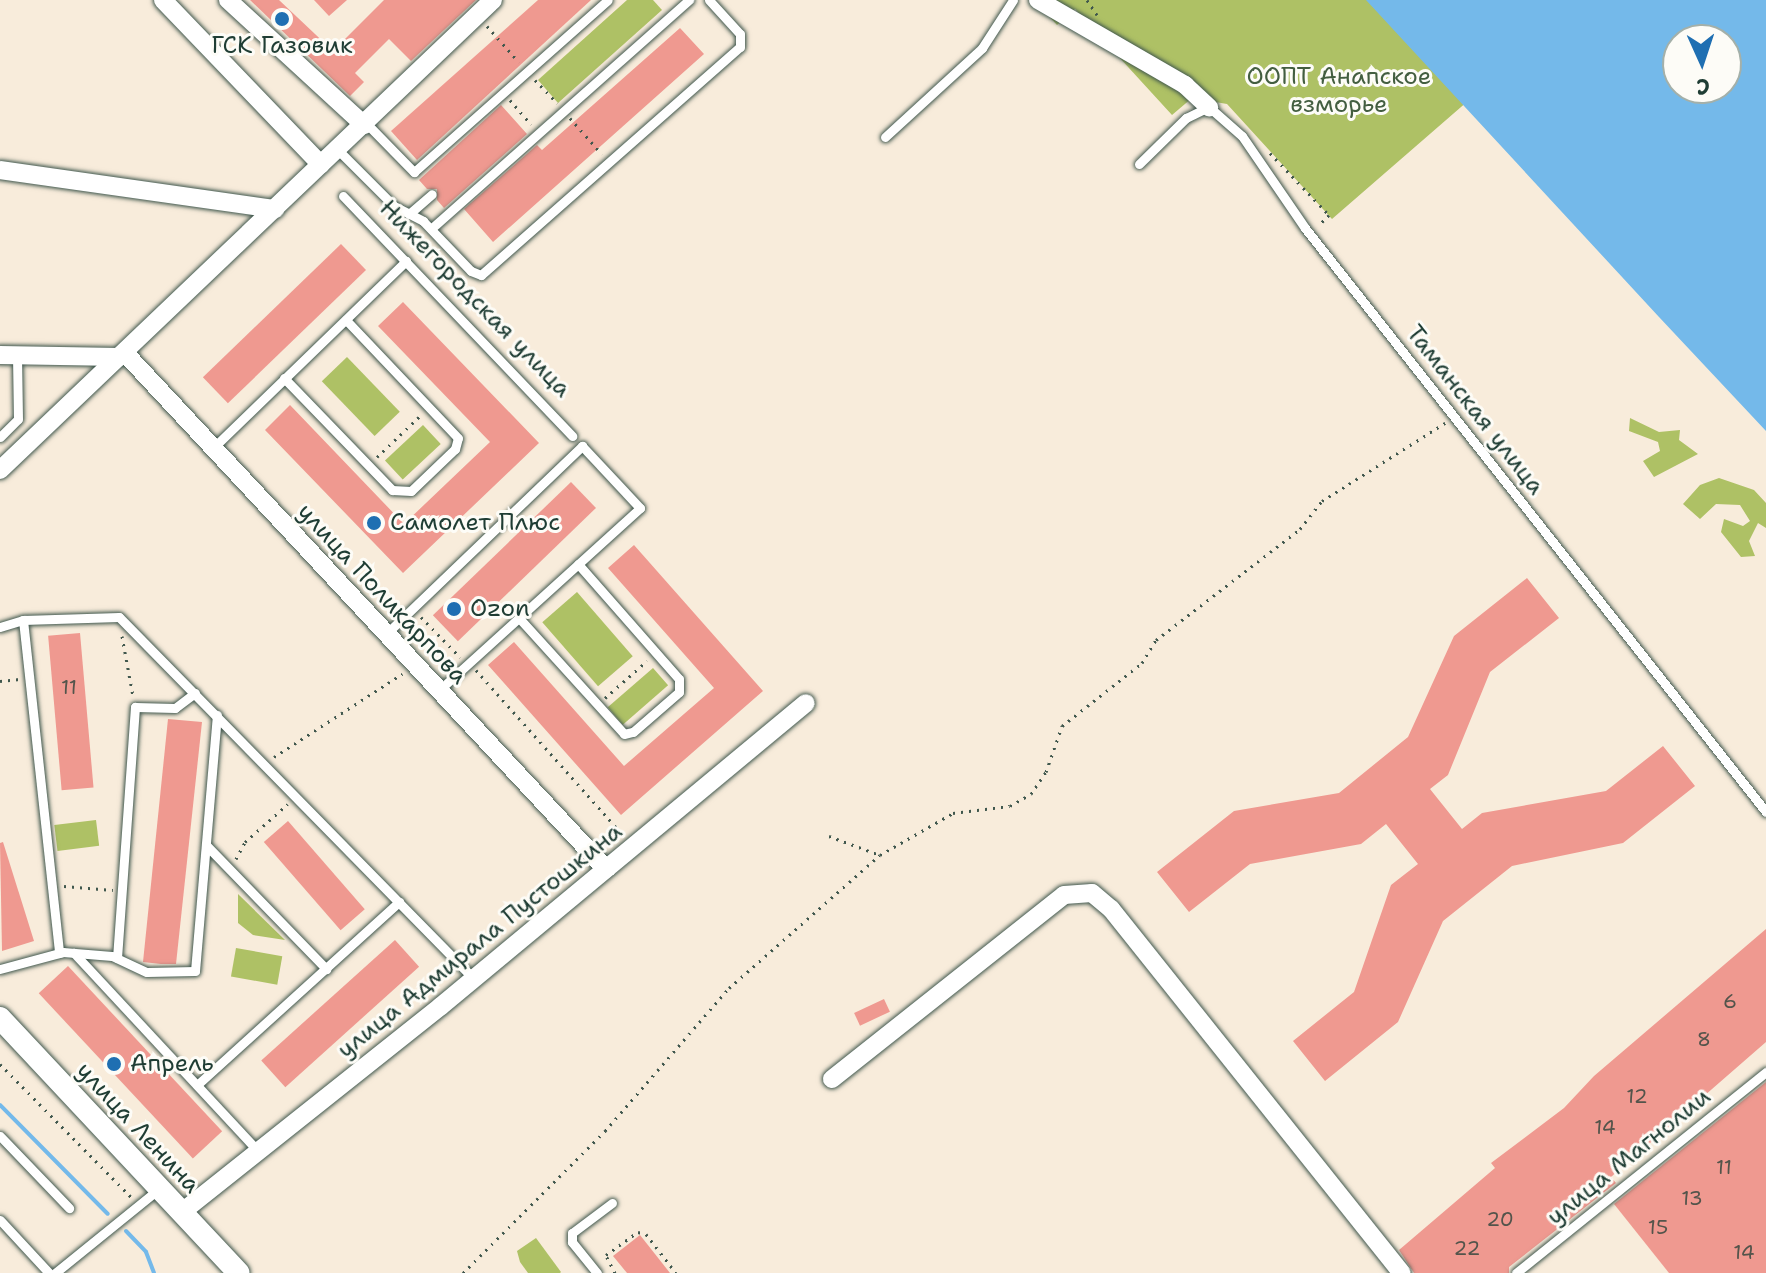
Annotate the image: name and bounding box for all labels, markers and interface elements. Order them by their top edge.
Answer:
marker: ГСК Газовик [273,10,291,28]
north arrow [1662,24,1742,104]
place label: ГСК Газовик [211,32,353,60]
park label: ООПТ Анапское взморье [1247,63,1431,119]
text: С [1696,72,1711,101]
street label: Нижегородская улица [373,194,577,404]
street label: Таманская улица [1400,319,1550,501]
street label: улица Поликарпова [291,498,473,690]
place label: Самолет Плюс [390,509,560,537]
marker: Самолет Плюс [365,514,383,532]
place label: Ozon [470,595,530,623]
marker: Ozon [445,600,463,618]
house number: 11 [61,675,77,699]
street label: улица Адмирала Пустошкина [332,817,628,1065]
house number: 6 [1723,989,1737,1013]
house number: 8 [1697,1027,1711,1051]
place label: Апрель [130,1050,214,1078]
marker: Апрель [105,1055,123,1073]
street label: улица Ленина [70,1057,206,1199]
street label: улица Магнолии [1541,1082,1717,1232]
house number: 12 [1626,1084,1648,1108]
house number: 14 [1594,1115,1616,1139]
house number: 11 [1716,1155,1732,1179]
house number: 13 [1681,1186,1703,1210]
house number: 20 [1486,1207,1514,1231]
house number: 15 [1648,1215,1668,1239]
house number: 22 [1454,1236,1480,1260]
house number: 14 [1733,1240,1755,1264]

